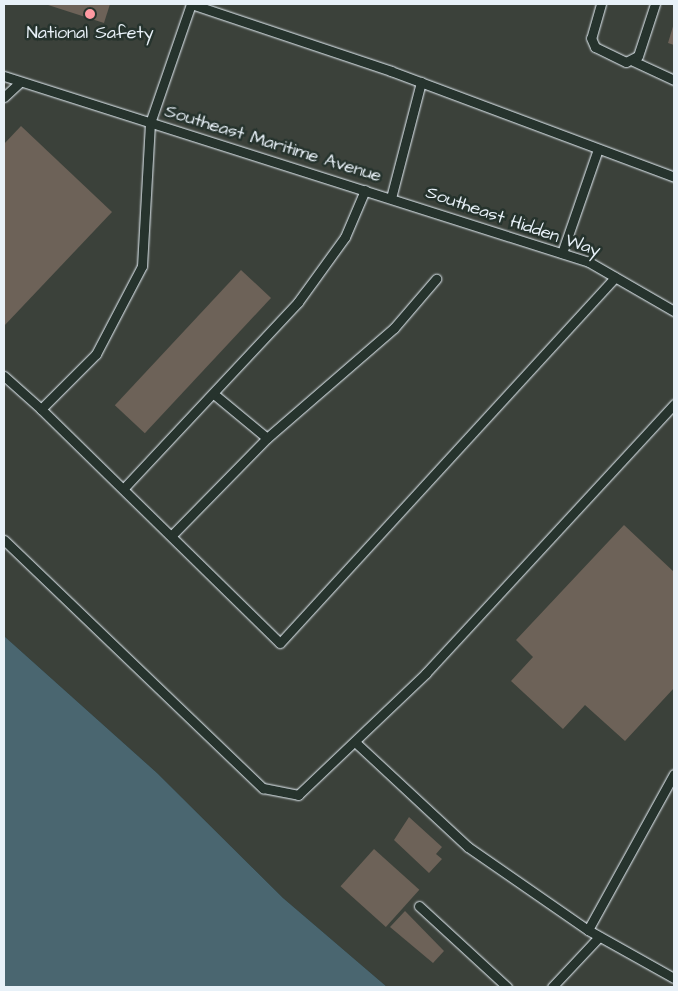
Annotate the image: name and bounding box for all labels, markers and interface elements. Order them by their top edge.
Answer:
marker: National Safety [84,8,96,20]
place label: National Safety [26,22,154,44]
street label: Southeast Maritime Avenue [162,101,384,187]
street label: Southeast Hidden Way [423,182,603,262]

